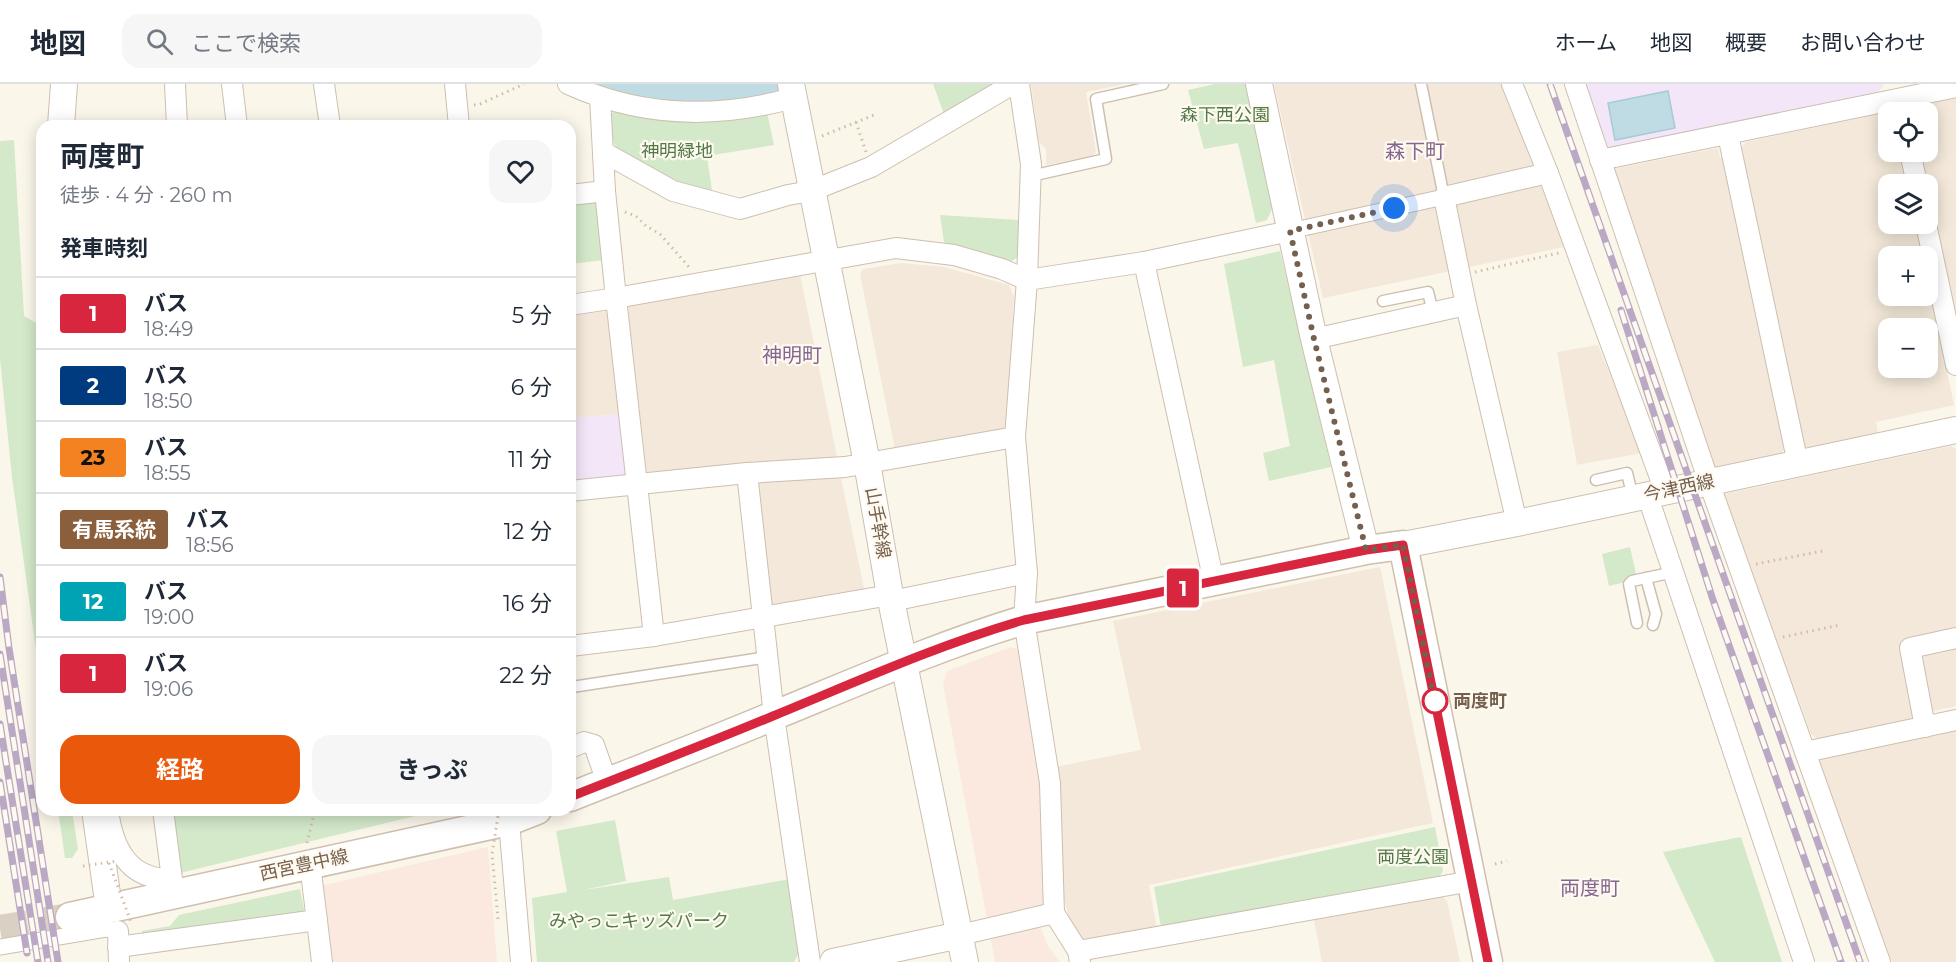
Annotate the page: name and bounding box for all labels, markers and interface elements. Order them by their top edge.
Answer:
search box [122,14,542,68]
icon: search [143,25,176,58]
text: 地図 [30,26,86,60]
text: ここで検索 [191,30,301,57]
text: ホーム [1555,30,1617,55]
text: 地図 [1650,30,1692,55]
text: 概要 [1725,30,1767,55]
text: お問い合わせ [1800,30,1926,55]
map controls [1878,102,1938,378]
button: locate [1878,102,1938,162]
park label: 森下西公園 [1180,104,1270,126]
text: 両度町 [60,139,144,173]
district label: 森下町 [1385,139,1445,163]
button: heart [489,140,552,203]
park label: 神明緑地 [641,140,713,162]
button: layers [1878,174,1938,234]
text: 徒歩 · 4 分 · 260 m [60,183,233,207]
your location [1379,193,1409,223]
text: 発車時刻 [60,235,148,262]
button: + [1878,246,1938,306]
text: バス [144,290,188,317]
text: 1 [89,301,97,326]
text: 5 分 [512,302,552,329]
text: 18:49 [144,317,193,341]
button: − [1878,318,1938,378]
district label: 神明町 [762,343,822,367]
text: バス [144,362,188,389]
text: 2 [87,373,99,398]
text: 6 分 [511,374,552,401]
text: 18:50 [144,389,193,413]
text: バス [144,434,188,461]
text: 23 [81,445,105,470]
text: 11 分 [508,446,552,473]
text: 18:55 [144,461,191,485]
street label: 今津西線 [1641,470,1717,506]
street label: 山手幹線 [861,486,895,560]
text: バス [186,506,230,533]
text: 有馬系統 [72,517,156,542]
text: 12 分 [504,518,552,545]
text: 18:56 [186,533,234,557]
line badge: 1 [1164,568,1202,608]
text: 1 [1179,576,1187,601]
text: バス [144,578,188,605]
text: 12 [83,589,103,614]
text: 16 分 [503,590,552,617]
text: 19:00 [144,605,194,629]
text: バス [144,650,188,677]
text: 1 [89,661,97,686]
text: 22 分 [499,662,552,689]
text: 19:06 [144,677,193,701]
marker: 両度町 [1422,688,1448,714]
place label: 両度町 [1453,690,1507,712]
button: 経路 [60,735,300,804]
button: きっぷ [312,735,552,804]
street label: 西宮豊中線 [258,845,350,885]
park label: 両度公園 [1377,846,1449,868]
district label: 両度町 [1560,876,1620,900]
park label: みやっこキッズパーク [549,910,729,932]

